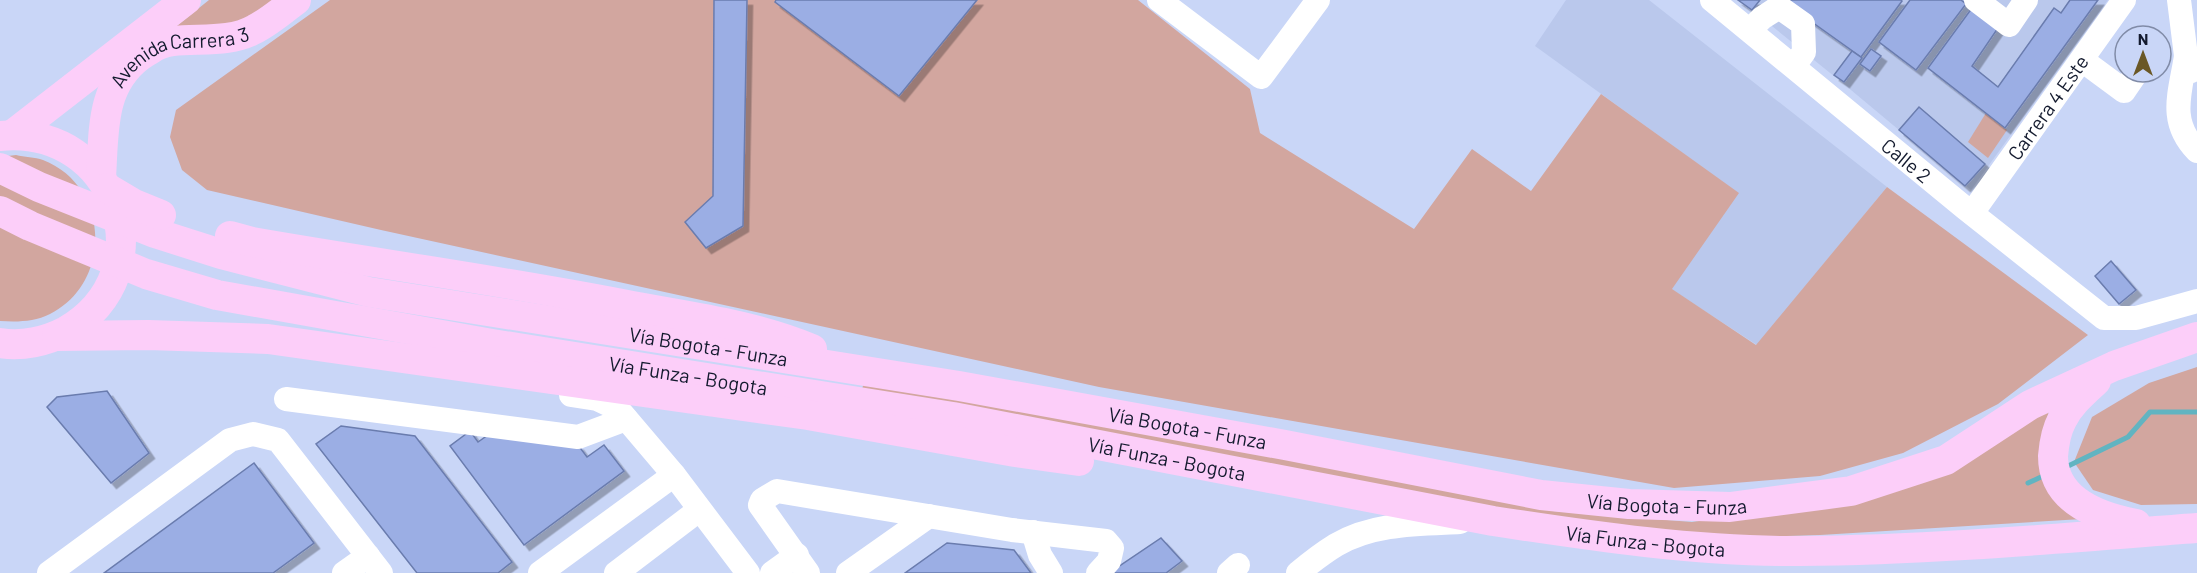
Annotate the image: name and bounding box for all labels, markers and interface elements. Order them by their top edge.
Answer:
street label: Avenida Carrera 3 [105,21,252,92]
north arrow [2113,24,2173,84]
text: N [2138,29,2148,48]
street label: Carrera 4 Este [2002,50,2093,164]
street label: Calle 2 [1877,133,1936,187]
street label: Vía Bogota - Funza [627,322,790,371]
street label: Vía Funza - Bogota [607,351,769,399]
street label: Vía Bogota - Funza [1107,401,1269,453]
street label: Vía Funza - Bogota [1086,431,1248,485]
street label: Vía Bogota - Funza [1586,488,1748,519]
street label: Vía Funza - Bogota [1564,520,1726,561]

